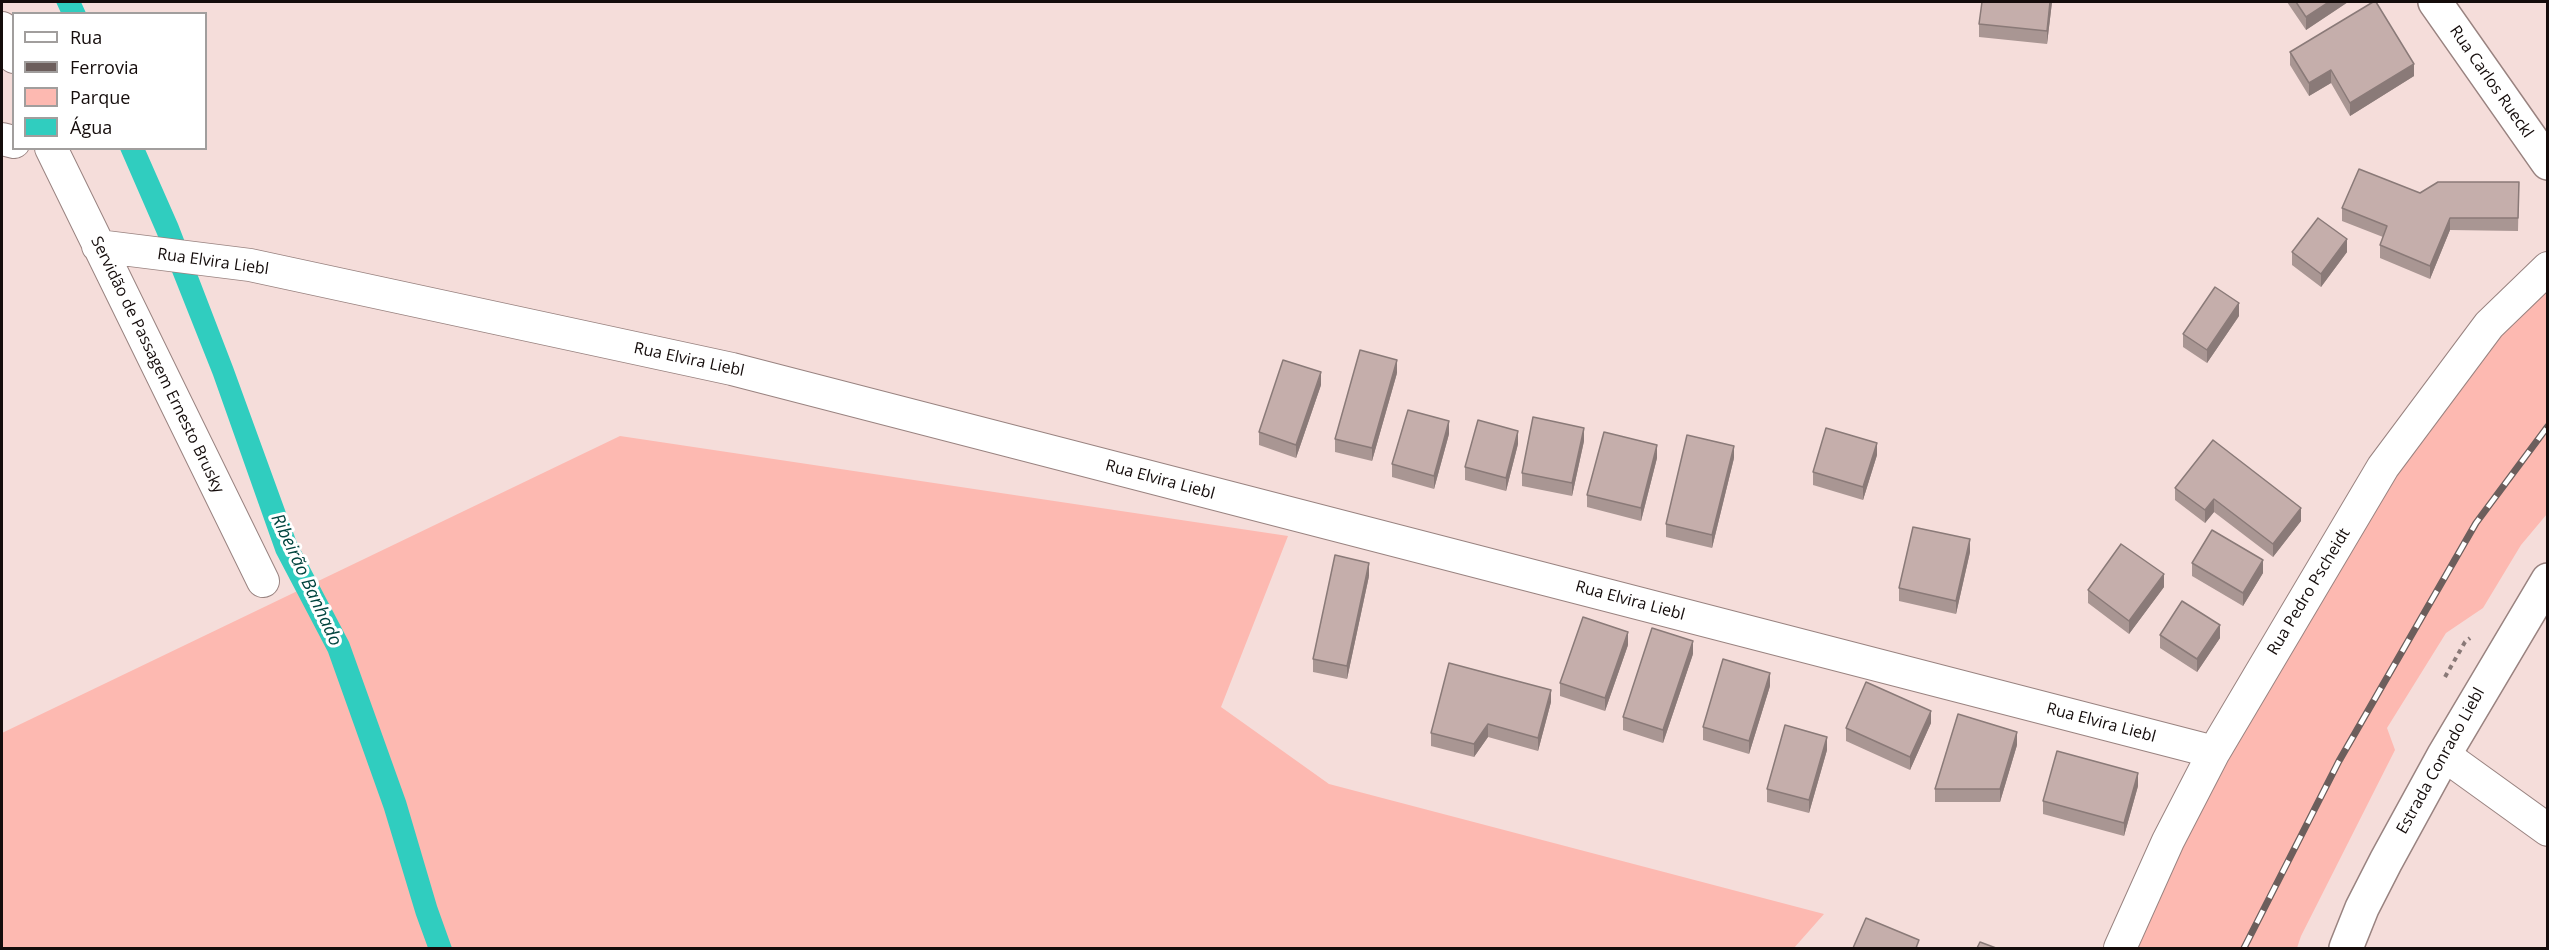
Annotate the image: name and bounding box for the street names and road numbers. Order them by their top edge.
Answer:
street label: Rua Carlos Rueckl [2445,22,2537,142]
street label: Servidão de Passagem Ernesto Brusky [86,234,228,496]
street label: Rua Elvira Liebl [156,245,270,279]
street label: Rua Elvira Liebl [632,339,746,381]
street label: Rua Elvira Liebl [1103,456,1217,504]
street label: Rua Pedro Pscheidt [2264,525,2354,659]
street label: Rua Elvira Liebl [1573,577,1687,625]
street label: Estrada Conrado Liebl [2393,685,2489,837]
street label: Rua Elvira Liebl [2044,699,2158,747]

